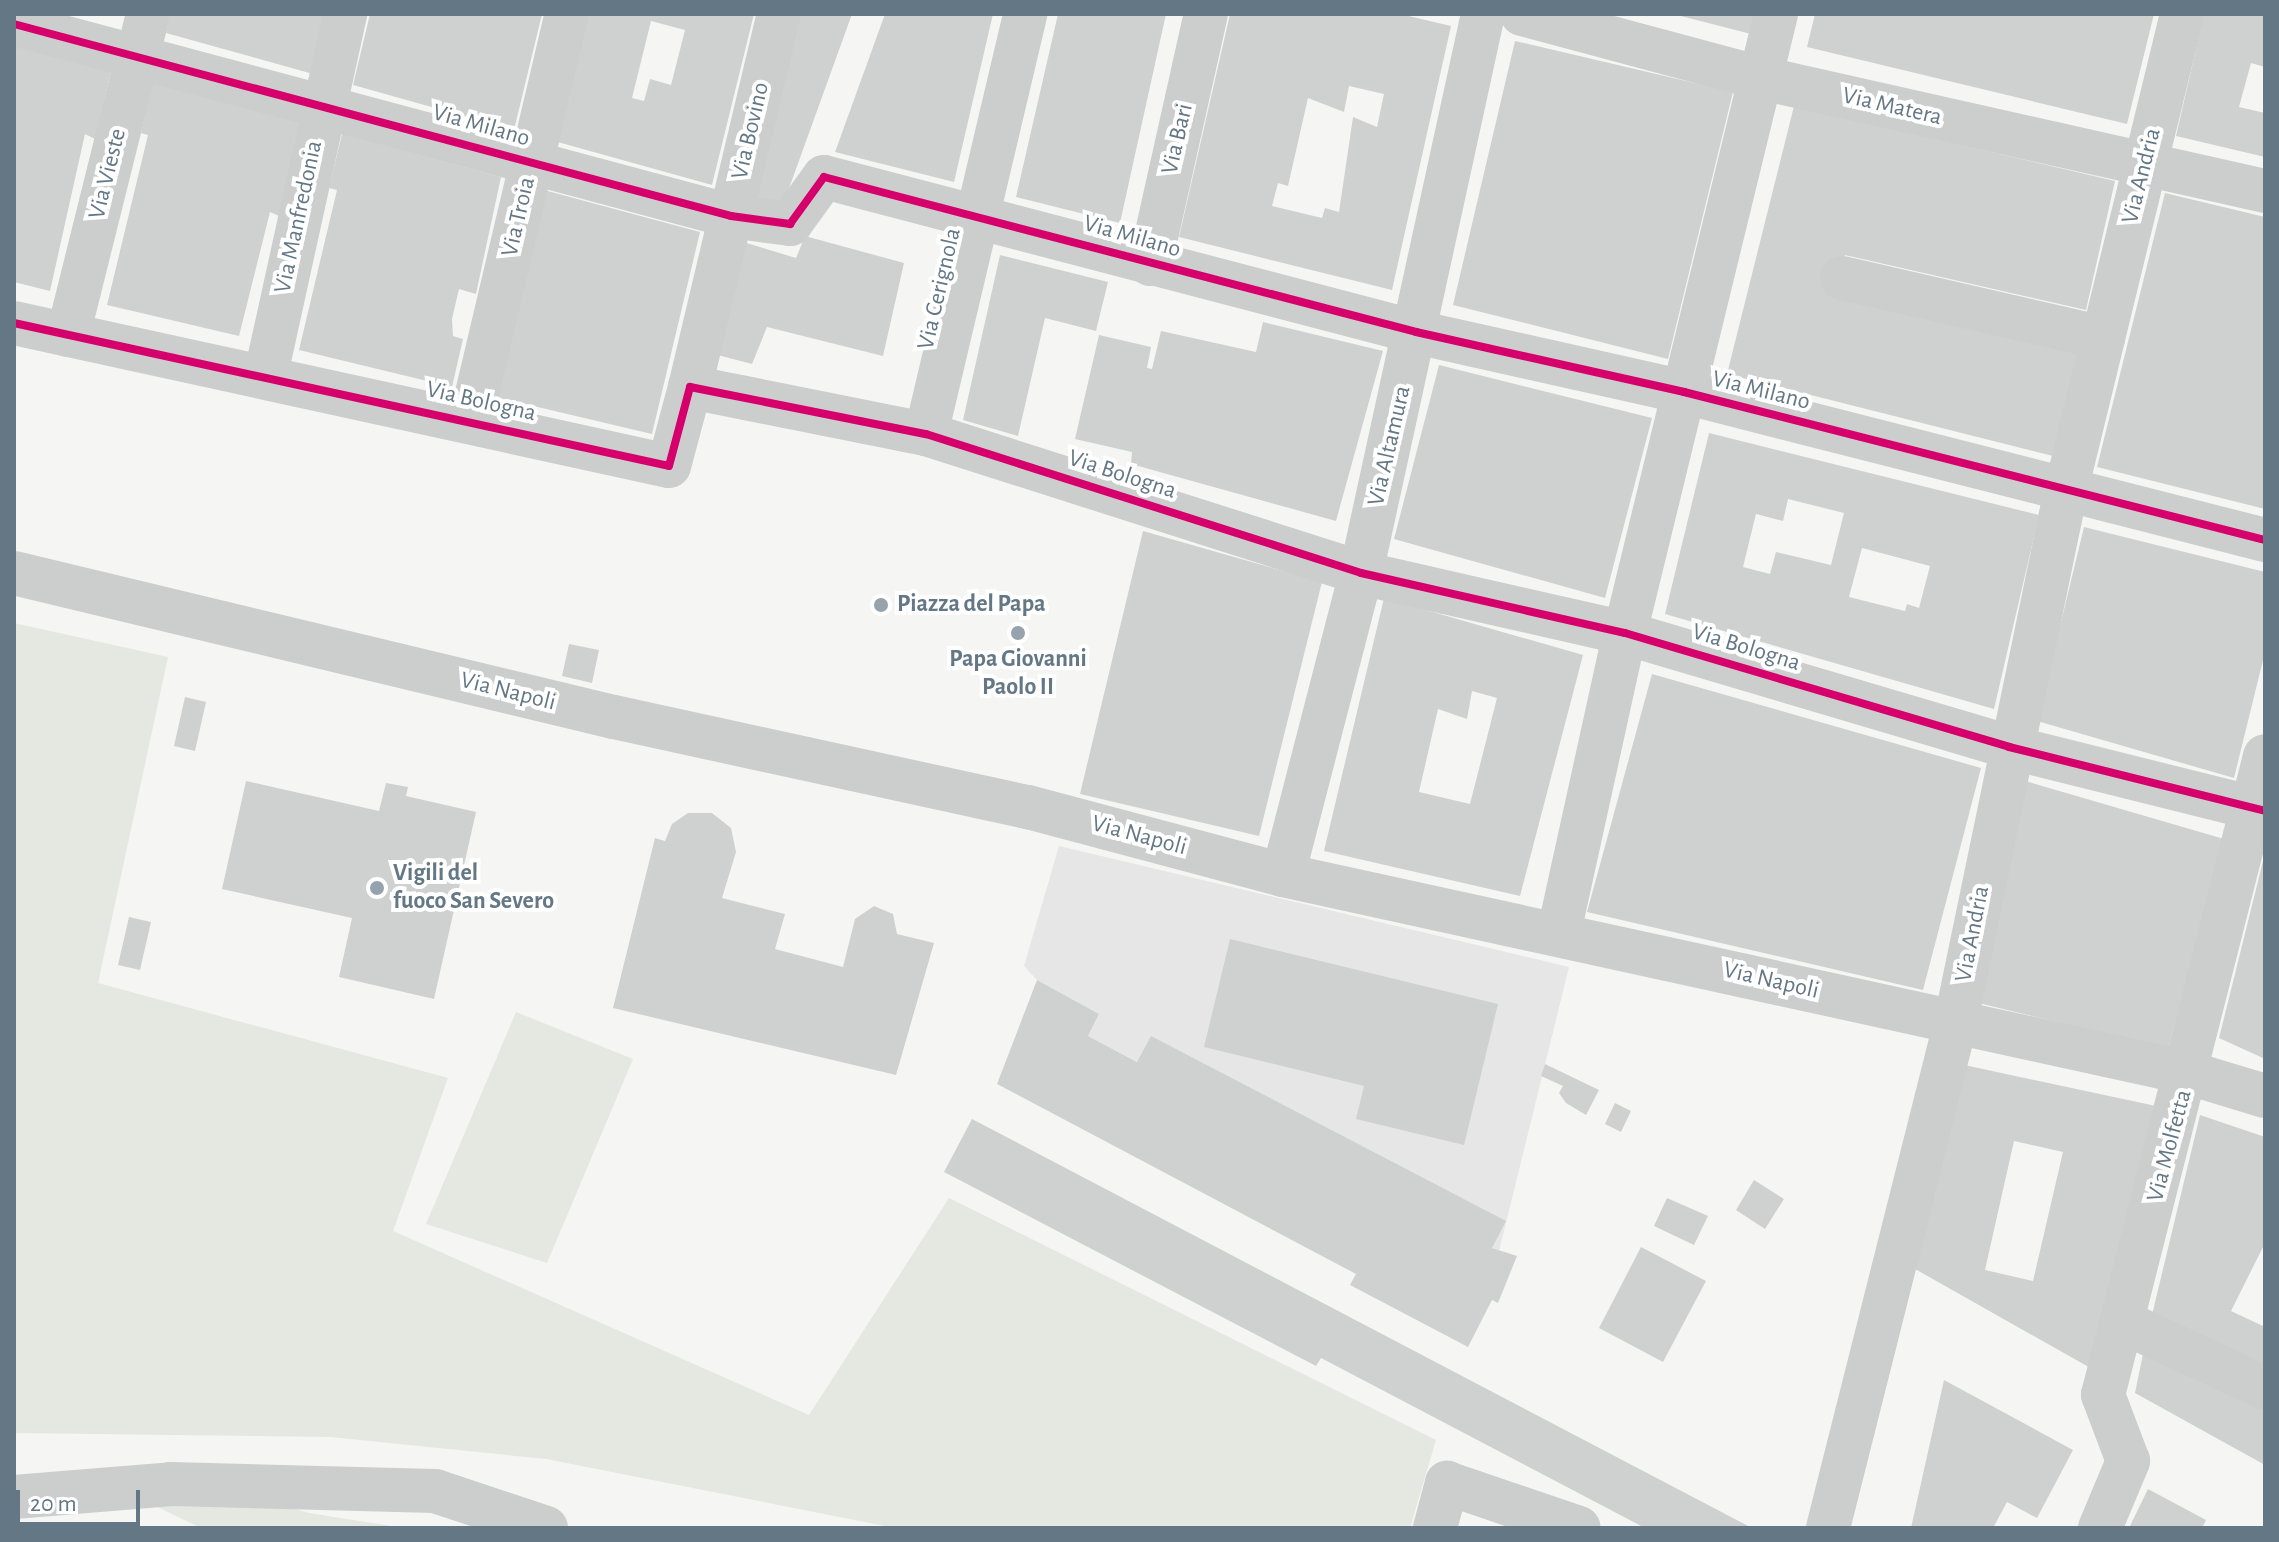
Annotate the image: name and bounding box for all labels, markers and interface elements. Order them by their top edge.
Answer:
street label: Via Bovino [726,80,776,182]
street label: Via Matera [1839,82,1945,132]
street label: Via Milano [429,98,533,154]
street label: Via Bari [1156,101,1200,177]
street label: Via Andria [2116,125,2168,227]
street label: Via Vieste [83,126,133,222]
street label: Via Manfredonia [269,138,329,296]
street label: Via Troia [496,174,542,260]
street label: Via Milano [1080,209,1184,265]
street label: Via Cerignola [912,225,968,353]
street label: Via Milano [1709,365,1813,417]
street label: Via Bologna [423,375,539,429]
street label: Via Altamura [1362,383,1418,509]
street label: Via Bologna [1064,444,1180,506]
place label: Piazza del Papa [897,591,1046,619]
marker: Piazza del Papa [872,596,890,614]
street label: Via Bologna [1688,618,1804,678]
marker: Papa Giovanni Paolo II [1009,624,1027,642]
place label: Papa Giovanni Paolo II [949,646,1087,702]
street label: Via Napoli [457,666,559,718]
street label: Via Napoli [1088,810,1190,862]
place label: Vigili del fuoco San Severo [393,860,554,916]
marker: Vigili del fuoco San Severo [368,879,386,897]
street label: Via Andria [1950,883,1996,985]
street label: Via Napoli [1720,956,1822,1006]
street label: Via Molfetta [2141,1087,2199,1205]
scale bar [20,1474,144,1524]
text: 20 m [30,1492,77,1516]

